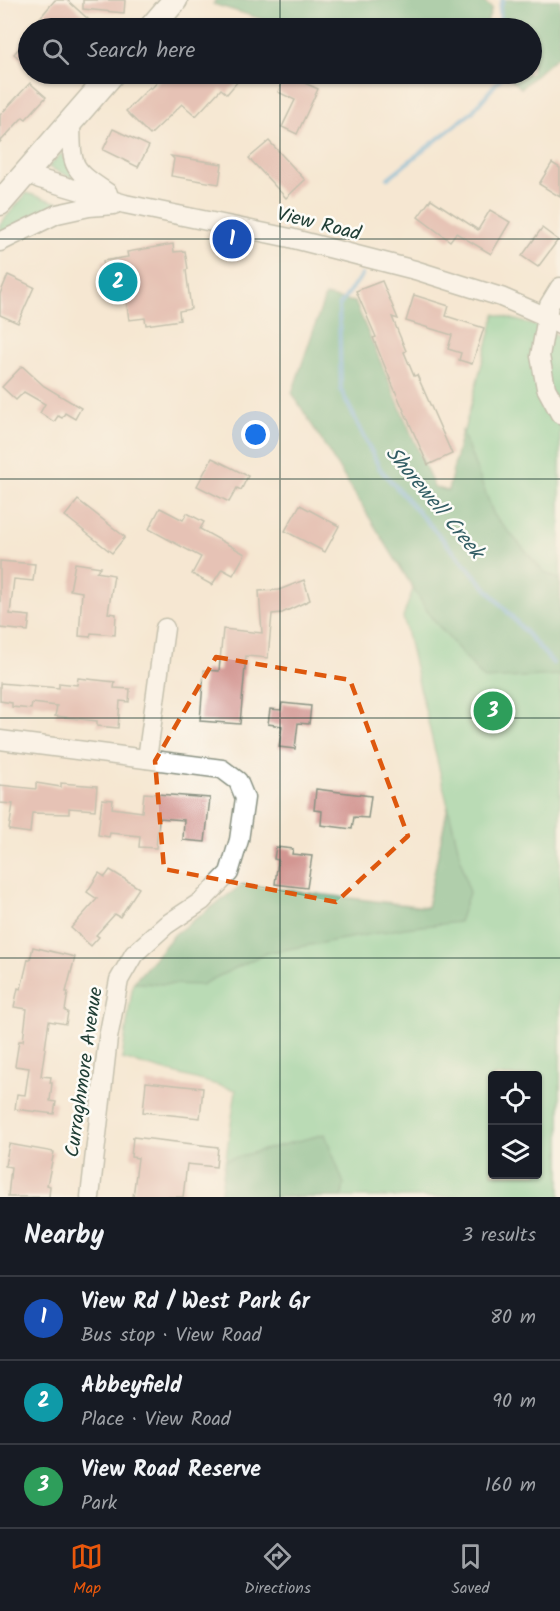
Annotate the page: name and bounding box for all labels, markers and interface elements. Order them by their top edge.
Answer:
search box [18,18,542,84]
text: Search here [87,34,195,69]
icon: search [39,35,72,68]
street label: View Road [273,199,365,251]
pin: 1 [212,216,252,262]
pin: 2 [98,260,138,304]
your location [241,420,270,449]
water label: Shorewell Creek [377,439,493,569]
pin: 3 [474,688,512,734]
street label: Curraghmore Avenue [57,985,113,1160]
map controls [488,1071,542,1179]
button: locate [488,1071,542,1125]
button: layers [488,1125,542,1179]
text: Nearby [24,1215,104,1257]
text: 3 results [462,1220,536,1252]
text: View Rd / West Park Gr [81,1285,310,1320]
text: 1 [40,1302,47,1334]
text: 80 m [490,1302,536,1334]
text: Bus stop · View Road [81,1320,262,1352]
text: Abbeyfield [81,1369,182,1404]
text: 2 [38,1386,49,1418]
text: 90 m [492,1386,536,1418]
text: Place · View Road [81,1404,231,1436]
text: View Road Reserve [81,1453,261,1488]
text: 3 [38,1470,49,1502]
text: 160 m [485,1470,536,1502]
text: Park [81,1488,117,1520]
tab: Map [70,1540,103,1601]
tab: Directions [244,1540,311,1601]
tab: Saved [452,1540,490,1601]

